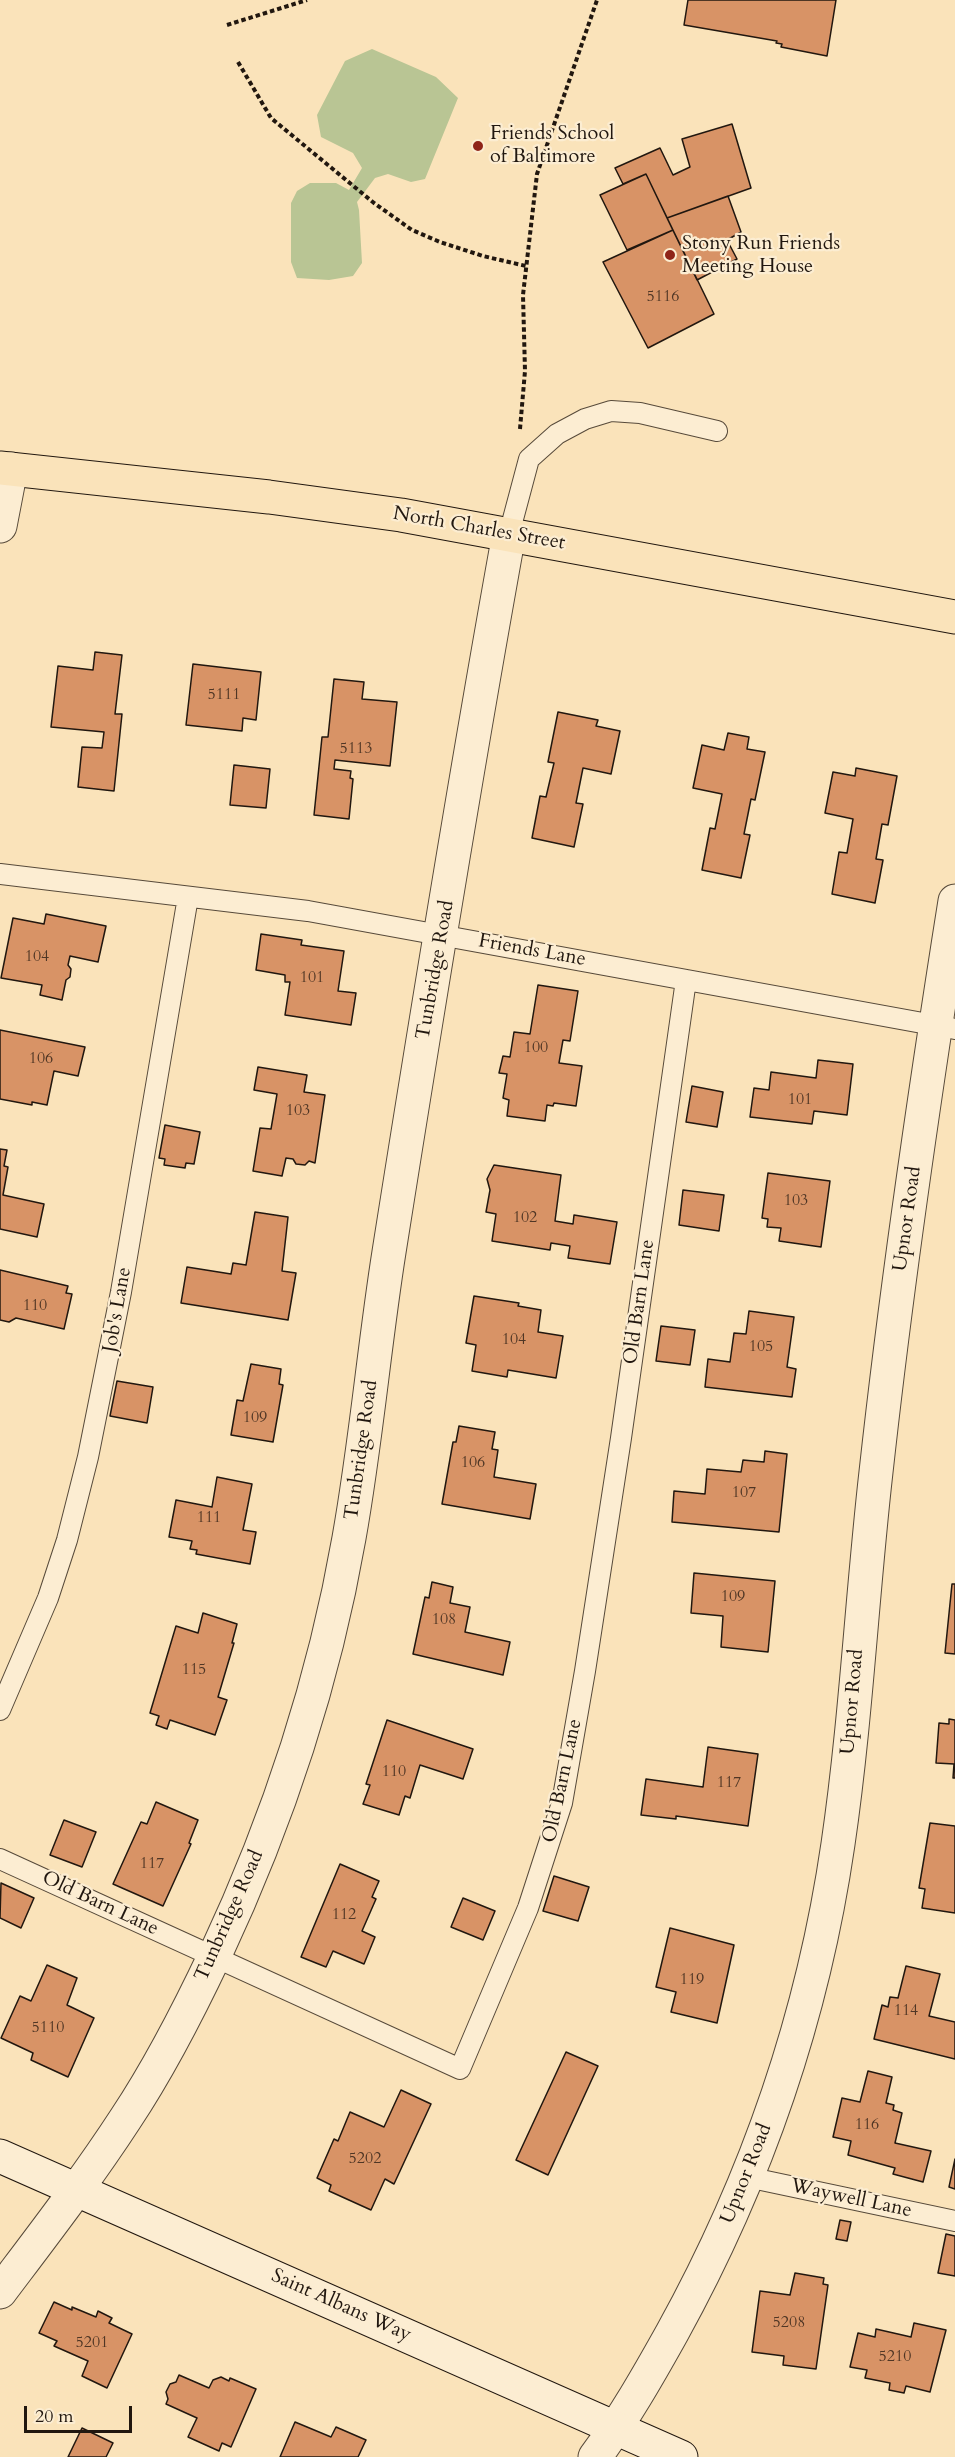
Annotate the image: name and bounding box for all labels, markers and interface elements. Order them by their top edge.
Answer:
place label: Friends School of Baltimore [490,122,614,169]
marker: Friends School of Baltimore [471,139,485,153]
place label: Stony Run Friends Meeting House [682,232,840,279]
marker: Stony Run Friends Meeting House [663,248,677,262]
house number: 5116 [647,287,679,307]
street label: North Charles Street [391,502,567,556]
house number: 5111 [208,685,240,705]
house number: 5113 [340,739,372,759]
street label: Tunbridge Road [412,899,460,1041]
street label: Friends Lane [476,930,588,972]
house number: 104 [25,947,49,967]
house number: 101 [300,968,324,988]
house number: 100 [524,1038,548,1058]
house number: 106 [29,1049,53,1069]
house number: 101 [788,1090,812,1110]
house number: 103 [286,1101,310,1121]
street label: Upnor Road [889,1165,927,1273]
house number: 103 [784,1191,808,1211]
house number: 102 [513,1208,537,1228]
street label: Old Barn Lane [619,1238,661,1366]
street label: Job's Lane [99,1266,137,1354]
house number: 110 [23,1296,47,1316]
house number: 104 [502,1330,526,1350]
house number: 105 [749,1337,773,1357]
street label: Tunbridge Road [340,1379,384,1521]
house number: 109 [243,1408,267,1428]
house number: 106 [461,1453,485,1473]
house number: 107 [732,1483,756,1503]
house number: 111 [197,1508,221,1528]
house number: 109 [721,1587,745,1607]
house number: 108 [432,1610,456,1630]
street label: Upnor Road [836,1648,870,1756]
house number: 115 [182,1660,206,1680]
street label: Old Barn Lane [538,1717,588,1845]
house number: 110 [382,1762,406,1782]
house number: 117 [717,1773,741,1793]
street label: Tunbridge Road [190,1847,270,1985]
house number: 117 [140,1854,164,1874]
street label: Old Barn Lane [38,1867,162,1941]
house number: 112 [332,1905,356,1925]
house number: 119 [680,1970,704,1990]
house number: 114 [894,2001,918,2021]
house number: 5110 [32,2018,64,2038]
house number: 116 [855,2115,879,2135]
street label: Upnor Road [716,2120,778,2228]
house number: 5202 [349,2149,381,2169]
street label: Waywell Lane [788,2174,914,2224]
street label: Saint Albans Way [267,2264,415,2348]
house number: 5208 [773,2313,805,2333]
house number: 5201 [76,2333,108,2353]
house number: 5210 [879,2347,911,2367]
scale bar [27,2394,135,2432]
text: 20 m [35,2404,74,2429]

